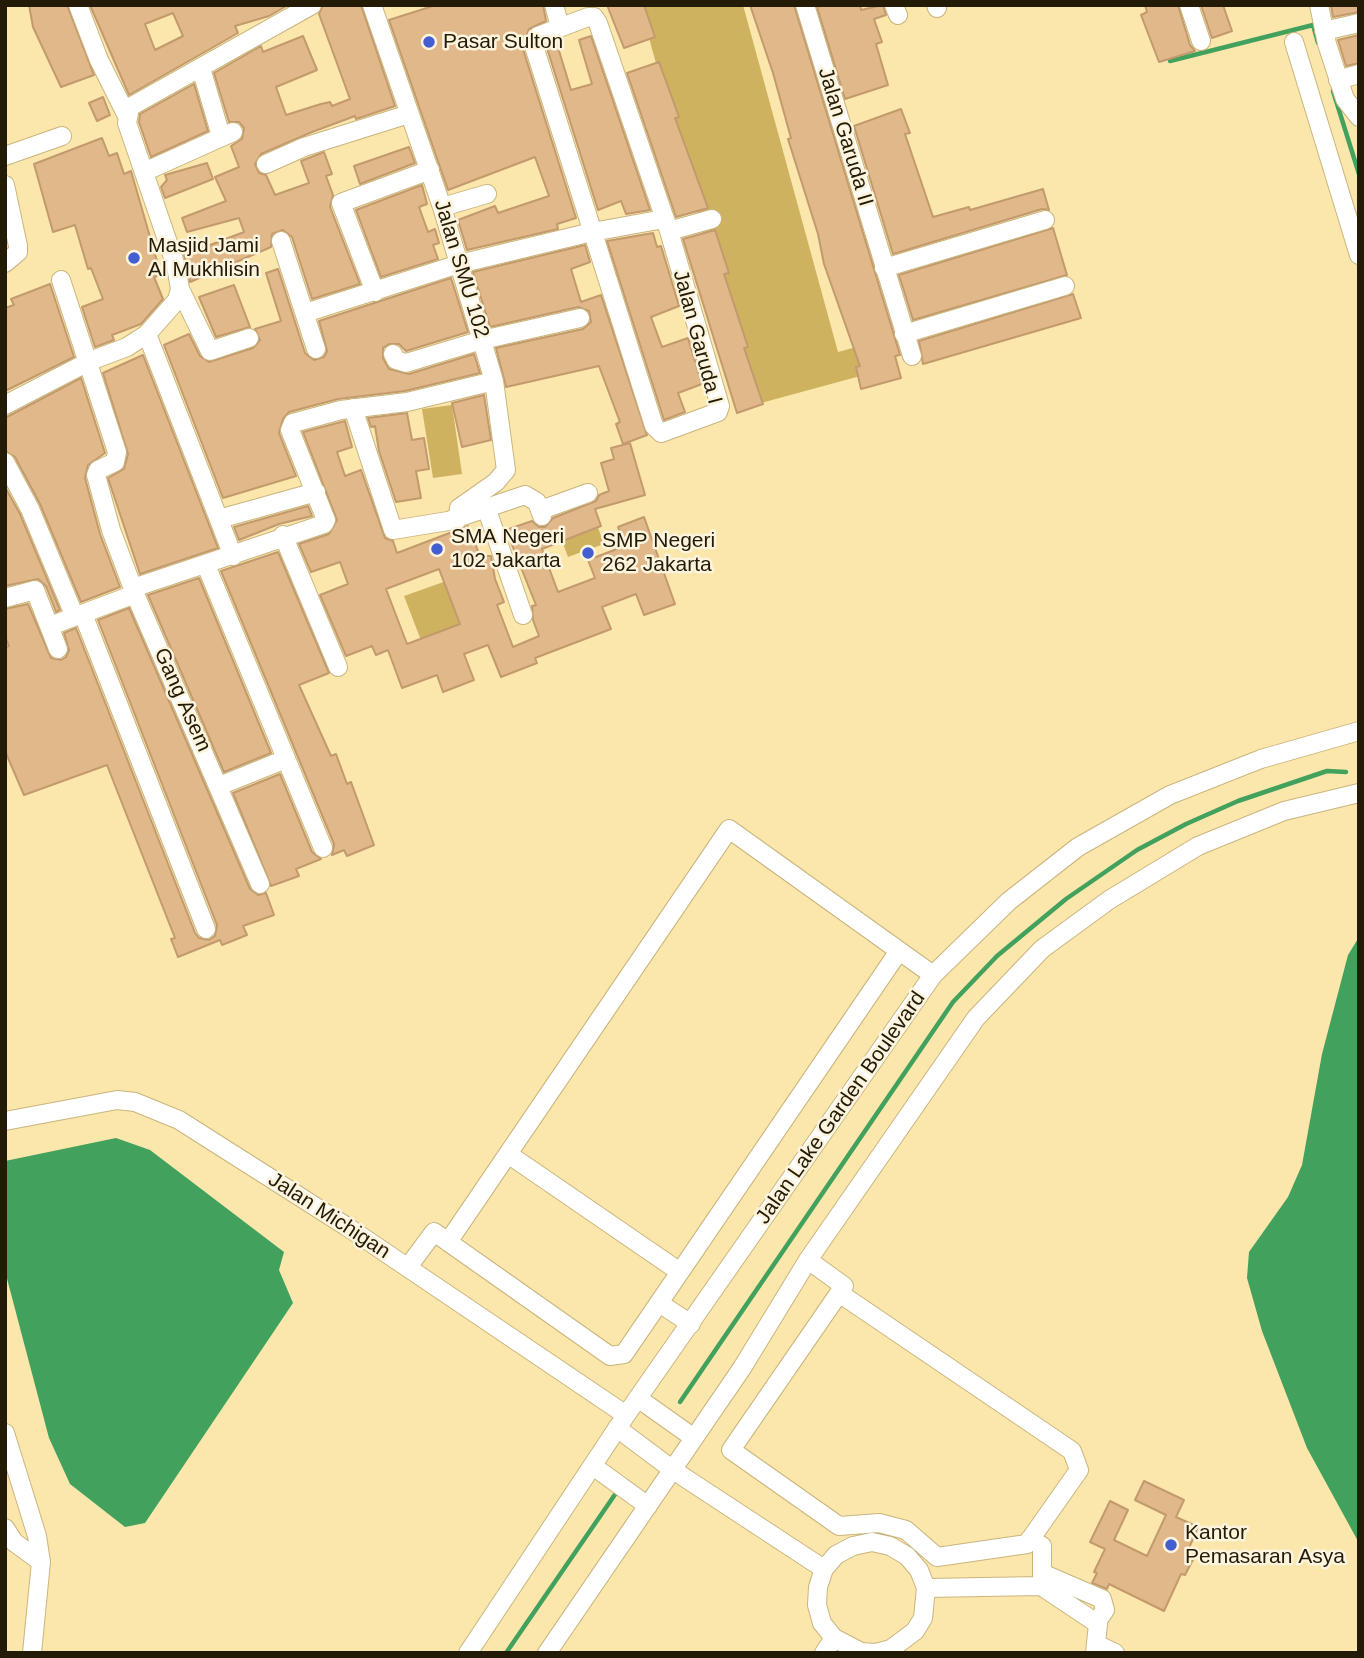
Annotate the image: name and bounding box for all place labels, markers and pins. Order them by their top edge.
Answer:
place label: Pasar Sulton [443,29,563,55]
marker: Pasar Sulton [421,34,437,50]
place label: Masjid Jami Al Mukhlisin [148,233,260,283]
marker: Masjid Jami Al Mukhlisin [126,250,142,266]
place label: SMA Negeri 102 Jakarta [451,524,564,574]
place label: SMP Negeri 262 Jakarta [602,528,715,578]
marker: SMA Negeri 102 Jakarta [429,541,445,557]
marker: SMP Negeri 262 Jakarta [580,545,596,561]
place label: Kantor Pemasaran Asya [1185,1520,1345,1570]
marker: Kantor Pemasaran Asya [1163,1537,1179,1553]

